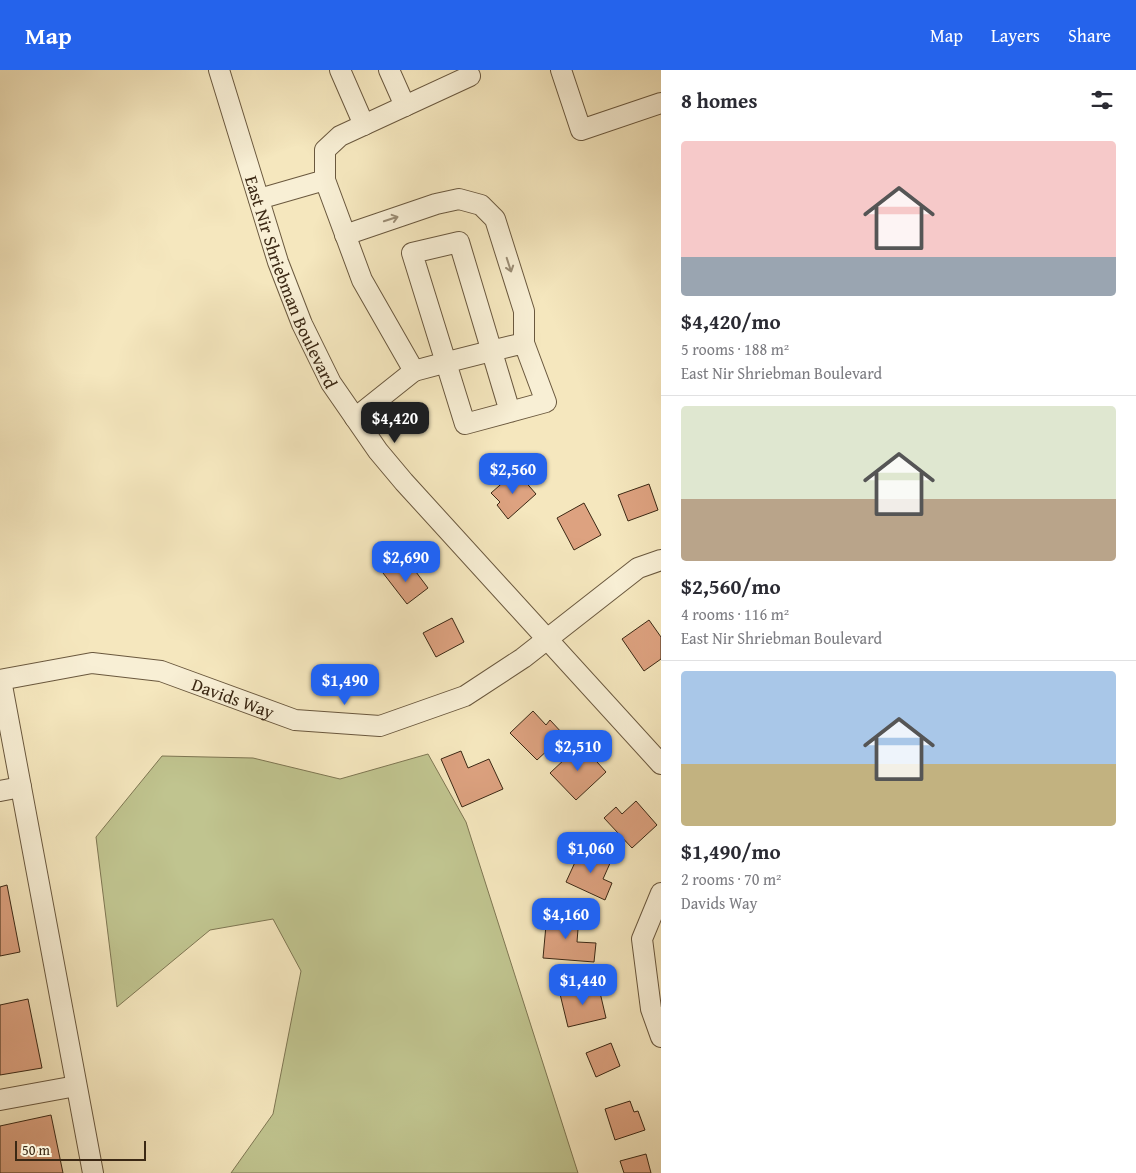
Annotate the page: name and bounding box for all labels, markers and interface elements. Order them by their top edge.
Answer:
text: Map [25,18,72,53]
text: Map [930,22,963,49]
text: Layers [991,22,1040,49]
text: Share [1068,22,1111,49]
text: 8 homes [681,85,757,116]
icon: filters [1088,86,1116,114]
street label: East Nir Shriebman Boulevard [239,172,345,393]
icon: home [854,173,944,263]
one-way arrow [383,214,399,224]
one-way arrow [505,257,515,273]
text: $4,420/mo [681,306,781,337]
text: 5 rooms · 188 m² [681,337,789,361]
text: East Nir Shriebman Boulevard [681,361,882,385]
pin: $4,420 [354,402,436,444]
text: $4,420 [372,406,418,430]
icon: home [854,439,944,529]
pin: $2,560 [472,452,554,495]
text: $2,560 [490,457,536,481]
pin: $2,690 [365,540,447,583]
text: $2,690 [383,545,429,569]
text: $2,560/mo [681,571,781,602]
text: 4 rooms · 116 m² [681,602,789,626]
text: East Nir Shriebman Boulevard [681,626,882,650]
pin: $1,490 [304,664,386,706]
text: $1,490 [322,668,368,692]
street label: Davids Way [188,670,278,725]
icon: home [854,704,944,794]
pin: $2,510 [537,730,619,772]
text: $2,510 [555,734,601,758]
pin: $1,060 [550,832,632,874]
text: $1,060 [568,836,614,860]
text: $1,490/mo [681,836,781,867]
text: 2 rooms · 70 m² [681,867,781,891]
text: Davids Way [681,891,757,915]
pin: $4,160 [525,898,607,940]
text: $4,160 [543,902,589,926]
pin: $1,440 [542,964,624,1006]
text: $1,440 [560,968,606,992]
scale bar [15,1138,146,1161]
text: 50 m [22,1140,50,1160]

